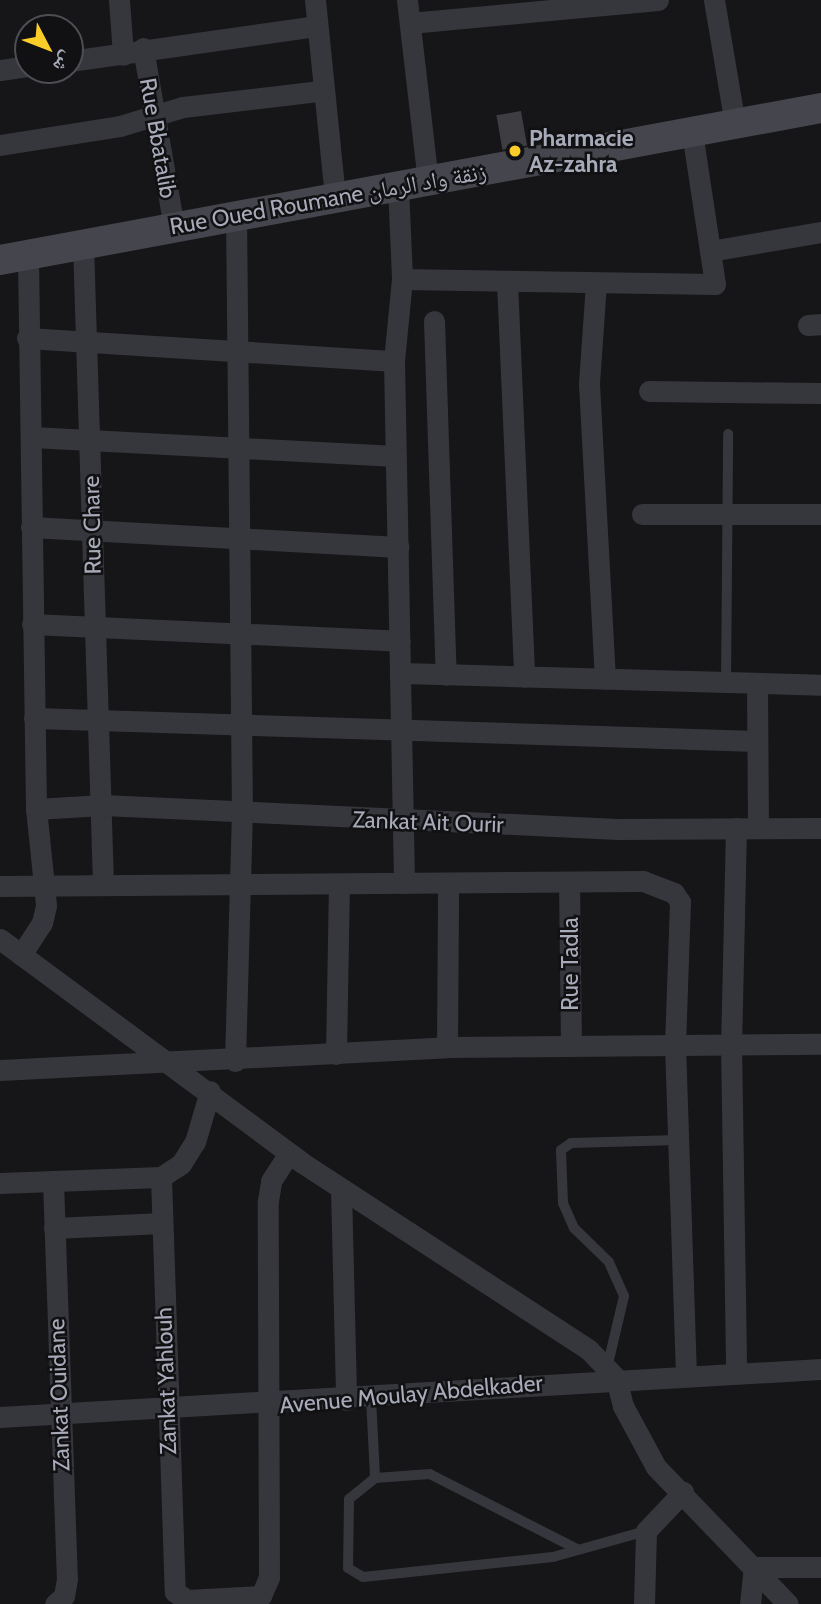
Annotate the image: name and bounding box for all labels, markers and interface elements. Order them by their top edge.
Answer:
north arrow [14,14,84,84]
text: ش [48,47,79,77]
street label: Rue Bbatalib [134,76,182,200]
place label: Pharmacie Az-zahra [529,124,634,178]
marker: Pharmacie Az-zahra [507,143,523,159]
street label: Rue Oued Roumane زنقة واد الرمان [167,158,489,240]
street label: Rue Chare [77,475,107,575]
street label: Zankat Ait Ourir [352,806,504,838]
street label: Rue Tadla [556,917,584,1011]
street label: Zankat Yahlouh [150,1307,182,1455]
street label: Zankat Ouidane [43,1318,75,1472]
street label: Avenue Moulay Abdelkader [278,1369,544,1419]

